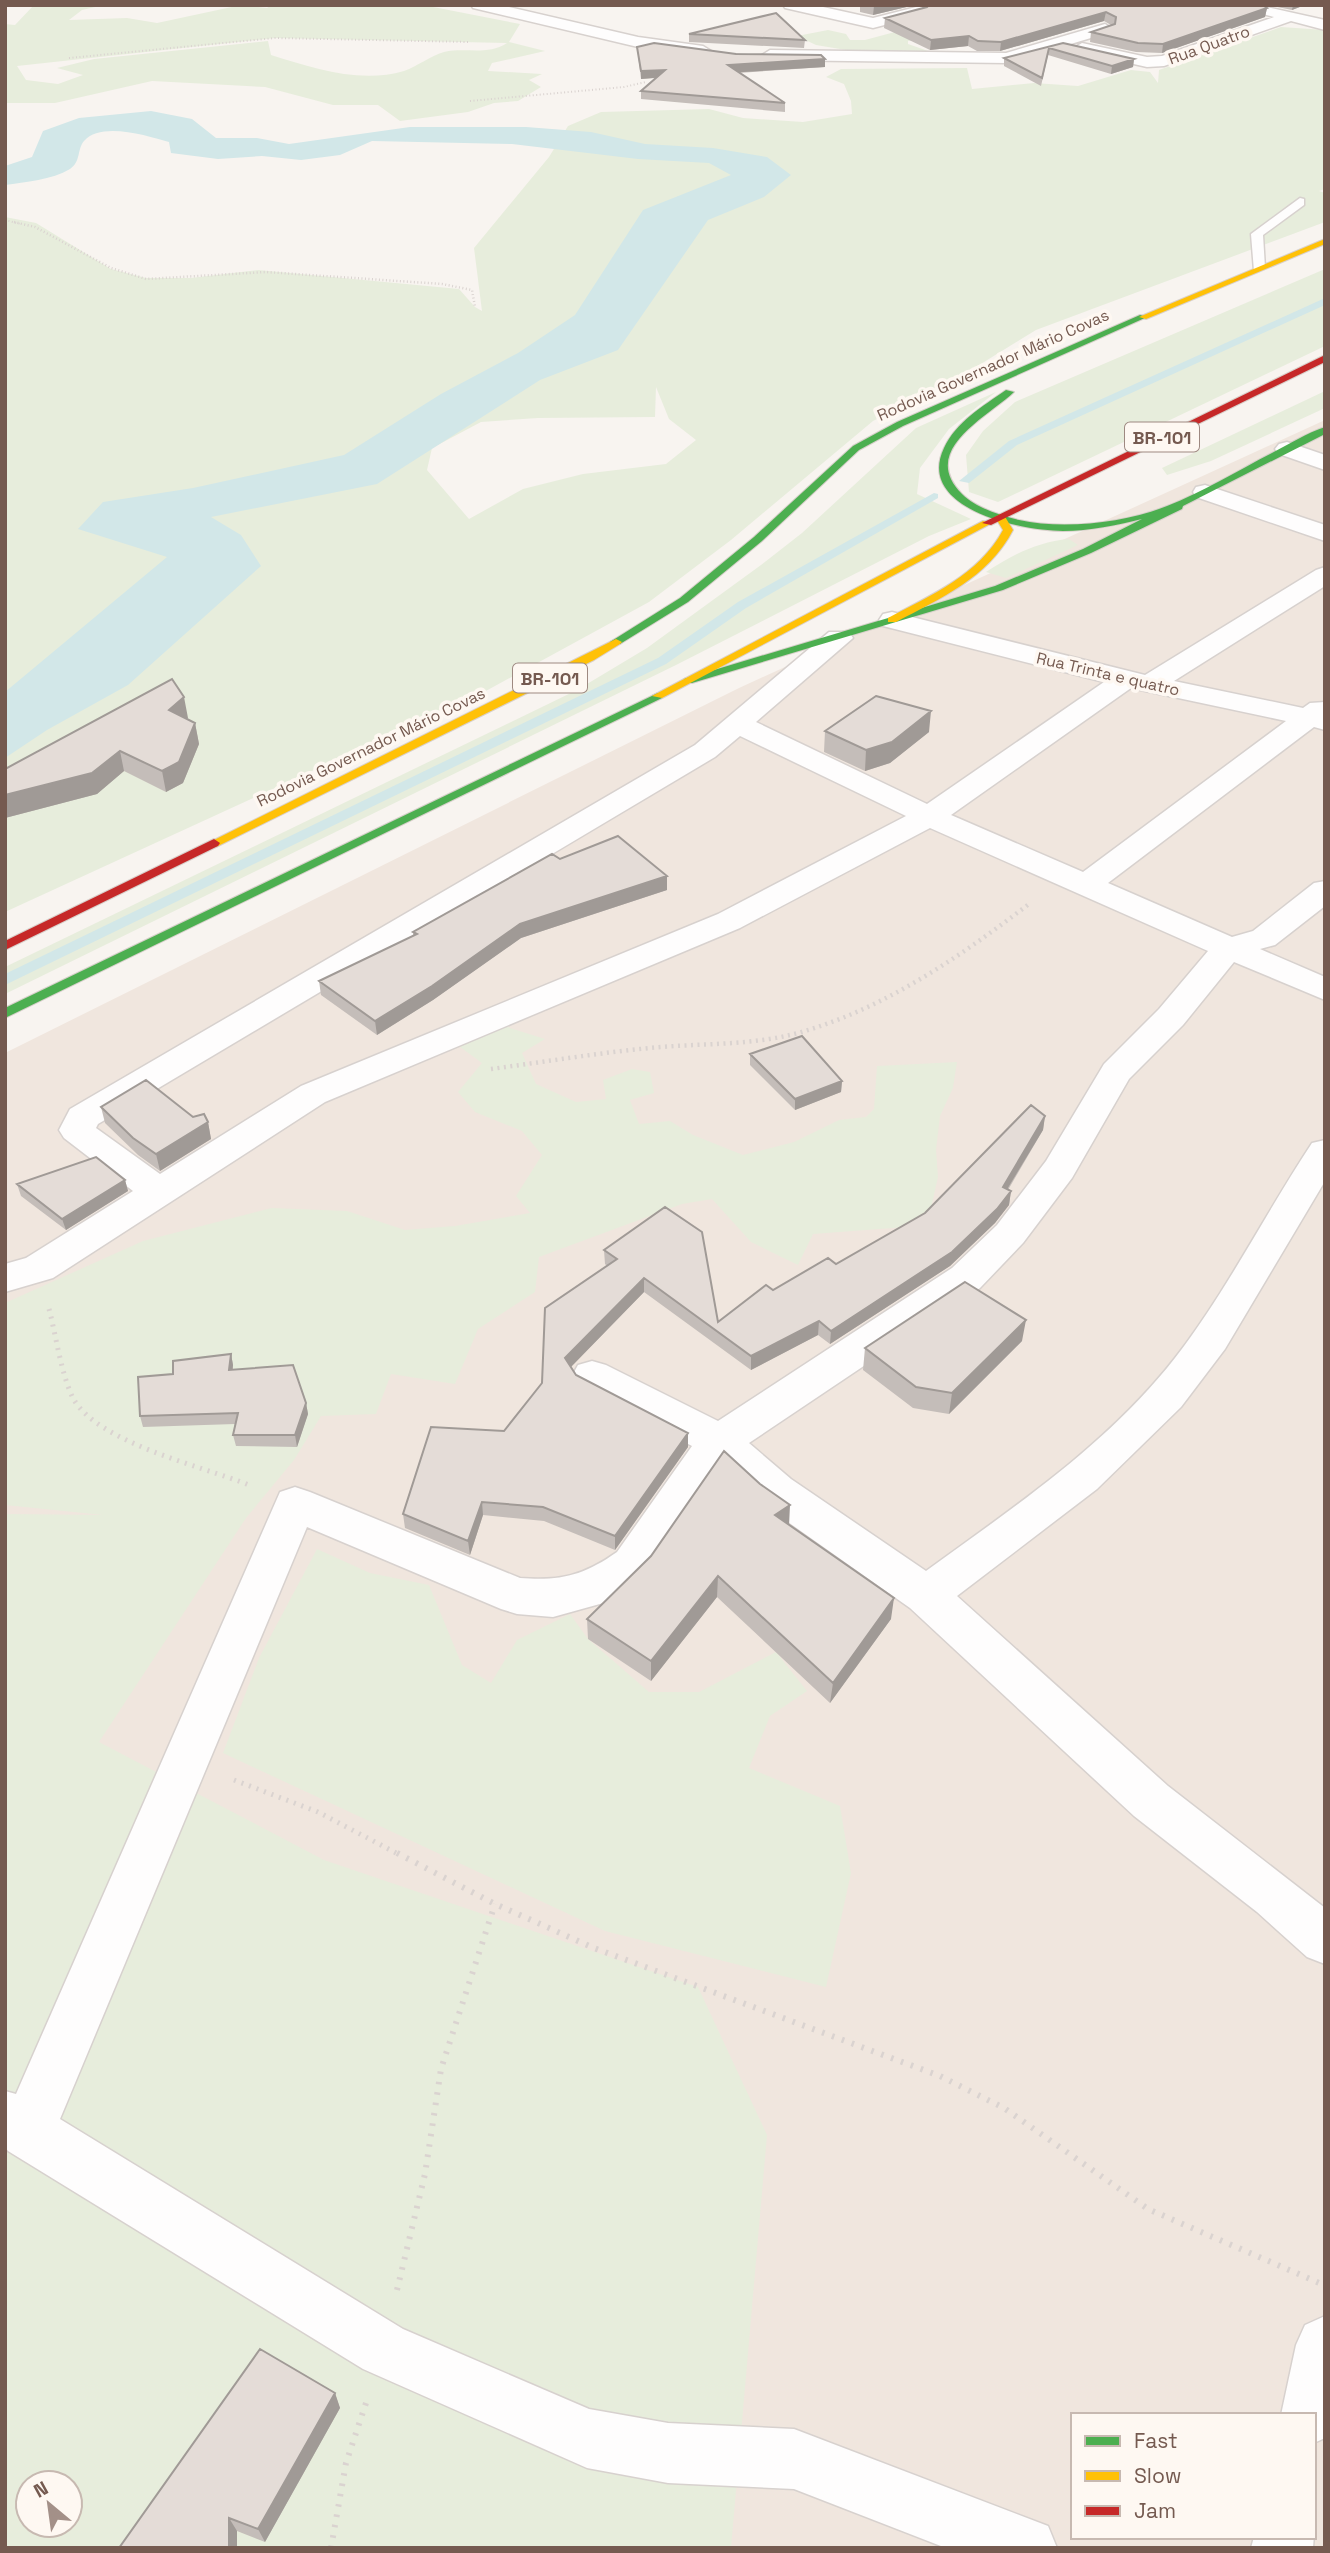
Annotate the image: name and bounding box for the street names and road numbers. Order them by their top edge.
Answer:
street label: Rua Quatro [1165,21,1253,69]
street label: Rodovia Governador Mário Covas [874,304,1112,426]
road number: BR-101 [1125,422,1199,452]
street label: Rua Trinta e quatro [1034,647,1182,701]
road number: BR-101 [513,664,587,692]
street label: Rodovia Governador Mário Covas [253,682,489,812]

